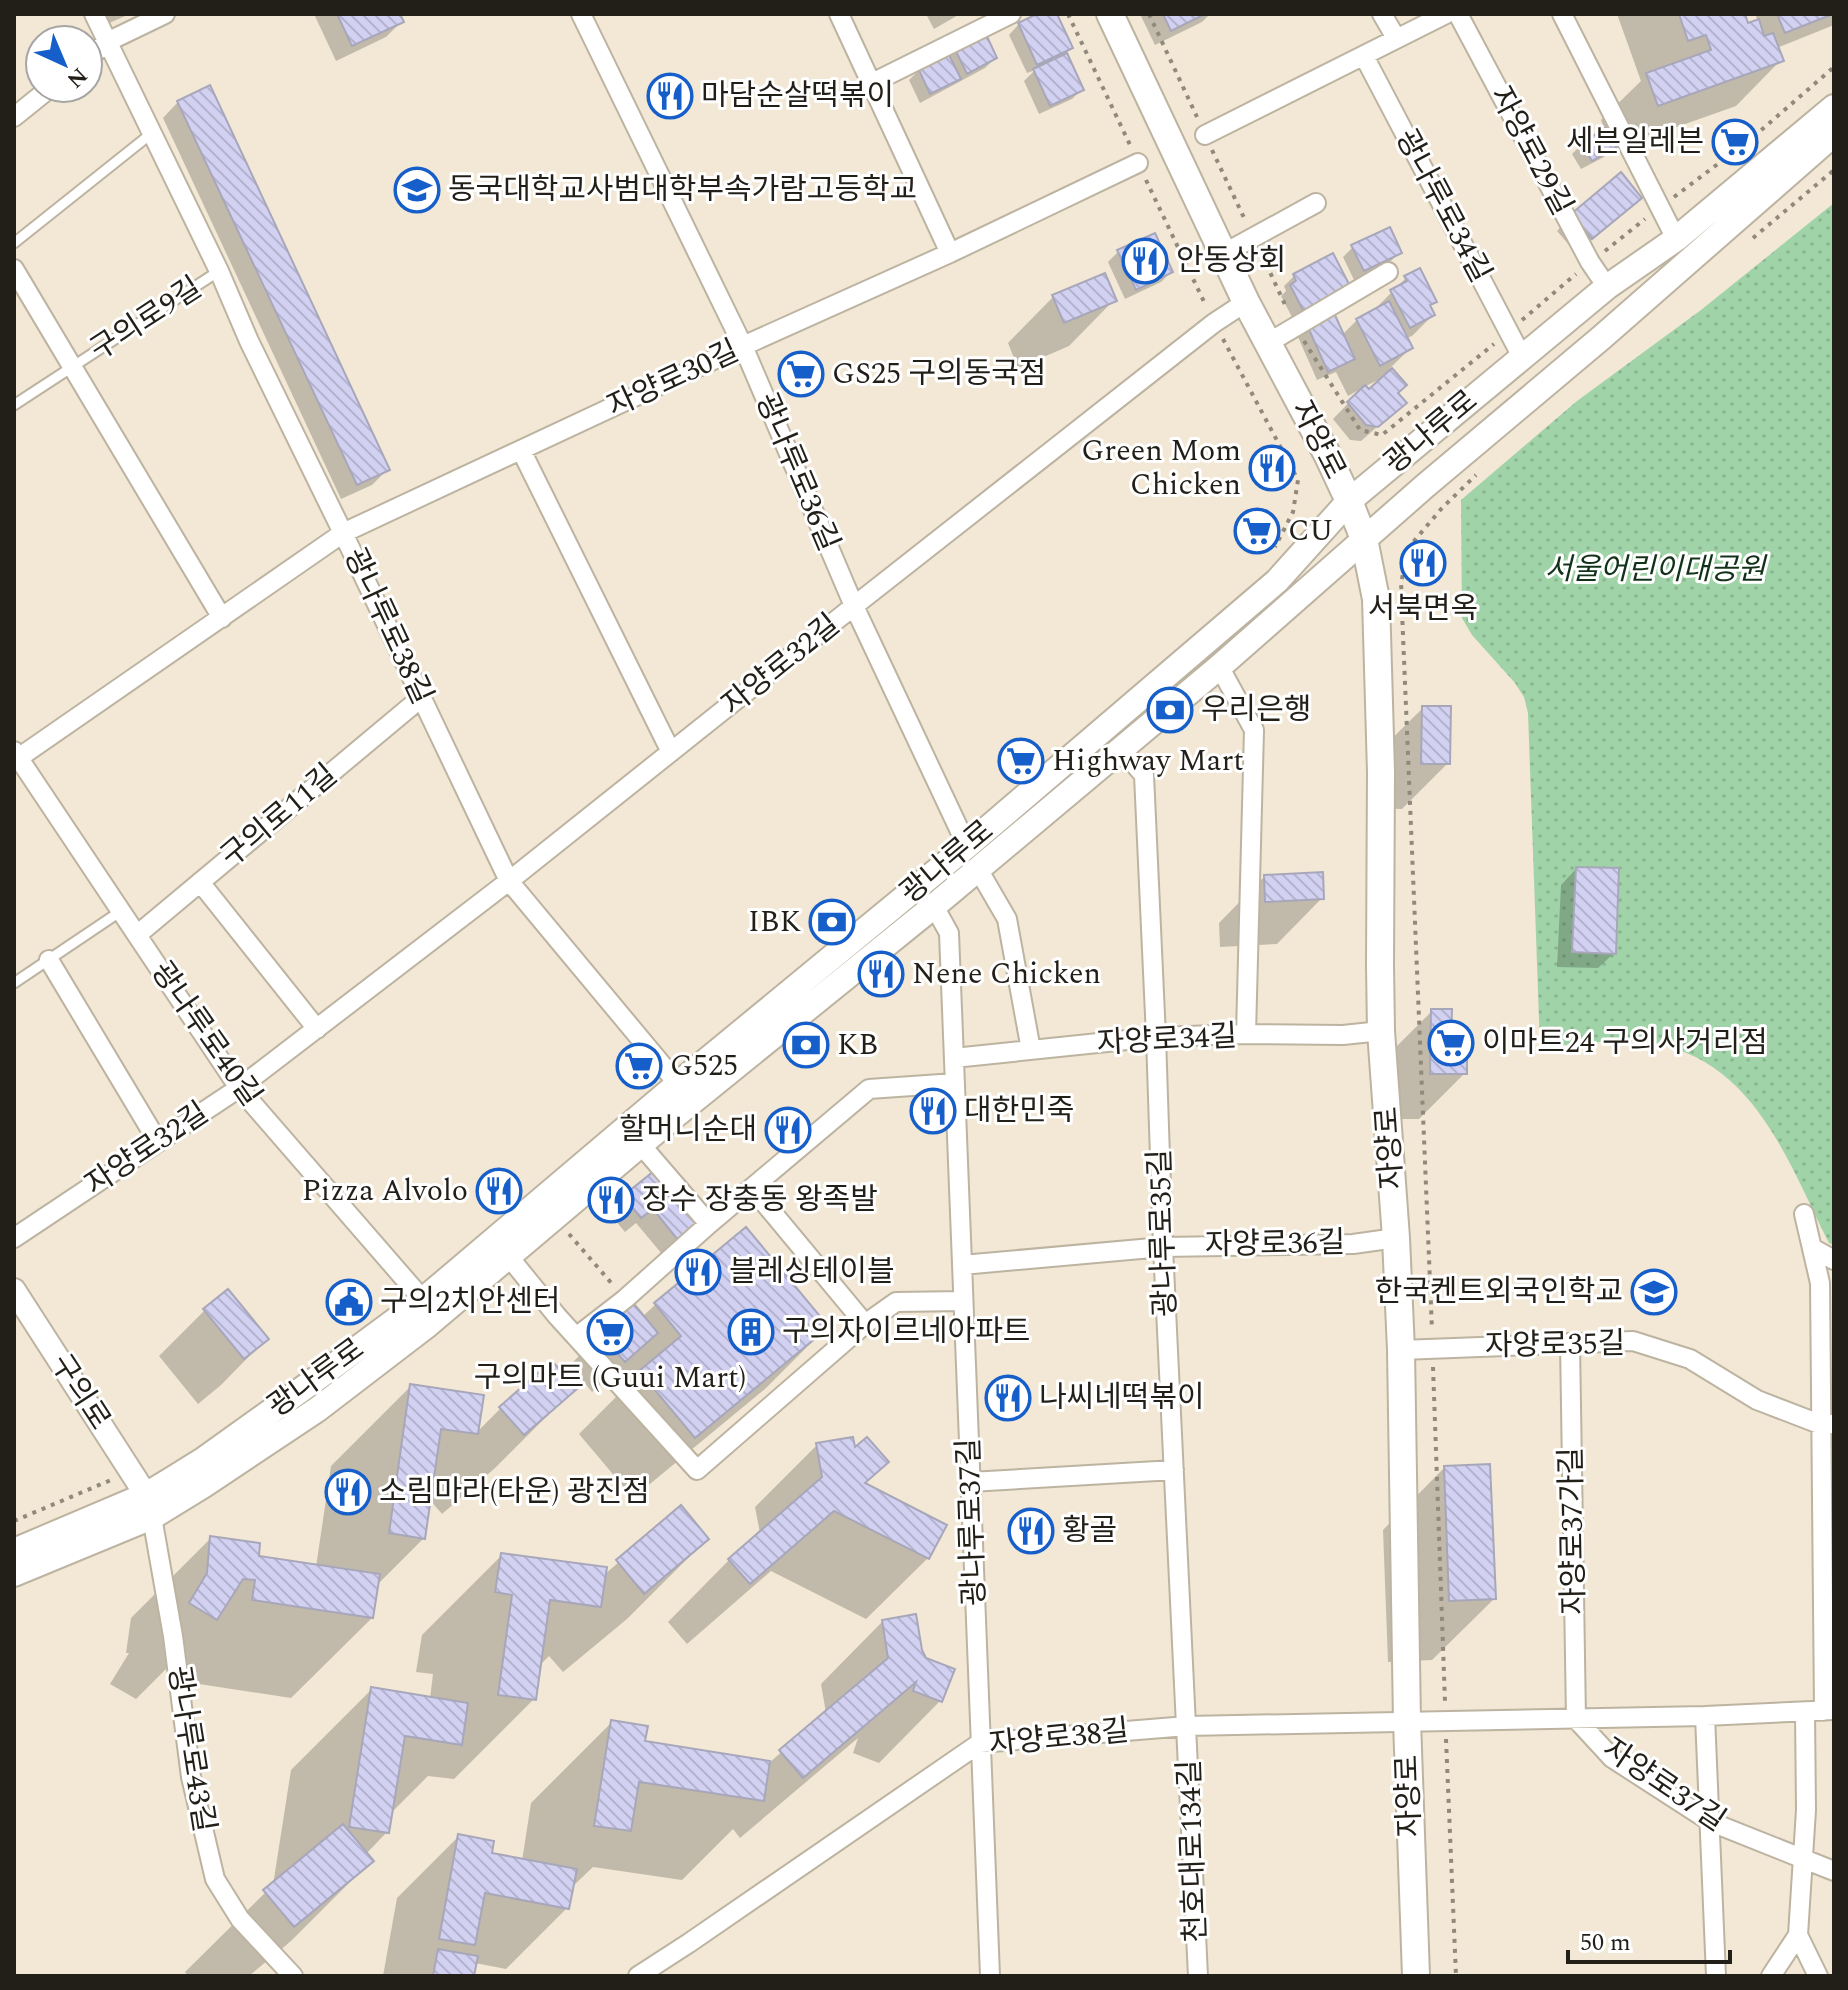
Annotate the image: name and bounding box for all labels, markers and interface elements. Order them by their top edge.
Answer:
north arrow [24,24,104,104]
text: N [59,59,95,95]
restaurant icon: 마담순살떡볶이 [646,72,694,120]
place label: 마담순살떡볶이 [701,73,894,119]
street label: 자양로29길 [1478,78,1584,224]
supermarket icon: 세븐일레븐 [1711,118,1759,166]
place label: 세븐일레븐 [1566,119,1704,165]
street label: 광나루로34길 [1383,121,1503,291]
school or university icon: 동국대학교사범대학부속가람고등학교 [393,166,441,214]
place label: 동국대학교사범대학부속가람고등학교 [448,167,917,213]
restaurant icon: 안동상회 [1121,237,1169,285]
place label: 안동상회 [1176,238,1286,284]
street label: 구의로9길 [81,266,211,372]
street label: 자양로30길 [600,328,746,430]
supermarket icon: GS25 구의동국점 [777,350,825,398]
place label: GS25 구의동국점 [832,351,1046,397]
street label: 광나루로 [1374,379,1488,485]
street label: 광나루로36길 [743,386,851,558]
street label: 자양로 [1279,393,1357,487]
place label: Green Mom Chicken [1081,428,1241,508]
restaurant icon: Green Mom Chicken [1248,444,1296,492]
supermarket icon: CU [1233,507,1281,555]
place label: CU [1288,508,1333,554]
restaurant icon: 서북면옥 [1399,539,1447,587]
street label: 광나루로38길 [332,540,444,712]
park label: 서울어린이대공원 [1545,547,1768,593]
place label: 서북면옥 [1368,586,1478,632]
street label: 자양로32길 [712,603,850,727]
bank icon: 우리은행 [1146,686,1194,734]
place label: 우리은행 [1201,687,1311,733]
supermarket icon: Highway Mart [997,737,1045,785]
place label: Highway Mart [1052,738,1244,784]
street label: 구의로11길 [210,753,348,879]
street label: 광나루로 [890,809,1004,915]
bank icon: IBK [808,898,856,946]
place label: IBK [748,899,801,945]
restaurant icon: Nene Chicken [857,950,905,998]
place label: Nene Chicken [912,951,1101,997]
street label: 광나루로40길 [139,952,273,1116]
street label: 자양로34길 [1096,1013,1238,1067]
supermarket icon: 이마트24 구의사거리점 [1427,1019,1475,1067]
place label: 이마트24 구의사거리점 [1482,1020,1768,1066]
bank icon: KB [782,1021,830,1069]
place label: KB [837,1022,878,1068]
supermarket icon: G525 [615,1042,663,1090]
place label: G525 [670,1043,738,1089]
restaurant icon: 대한민죽 [909,1087,957,1135]
place label: 대한민죽 [964,1088,1074,1134]
street label: 자양로32길 [76,1091,218,1207]
street label: 자양로 [1364,1105,1416,1191]
restaurant icon: 할머니순대 [764,1106,812,1154]
place label: 할머니순대 [619,1107,757,1153]
street label: 광나루로35길 [1137,1148,1189,1318]
restaurant icon: Pizza Alvolo [475,1167,523,1215]
place label: Pizza Alvolo [302,1168,468,1214]
restaurant icon: 장수 장충동 왕족발 [587,1176,635,1224]
place label: 장수 장충동 왕족발 [642,1177,878,1223]
street label: 자양로36길 [1204,1220,1346,1268]
restaurant icon: 블레싱테이블 [674,1248,722,1296]
place label: 블레싱테이블 [729,1249,895,1295]
school or university icon: 한국켄트외국인학교 [1630,1268,1678,1316]
place label: 한국켄트외국인학교 [1375,1269,1623,1315]
public building icon: 구의2치안센터 [325,1278,373,1326]
place label: 구의2치안센터 [380,1279,561,1325]
supermarket icon: 구의마트 (Guui Mart) [586,1308,634,1356]
building icon: 구의자이르네아파트 [727,1308,775,1356]
place label: 구의자이르네아파트 [782,1309,1030,1355]
street label: 자양로35길 [1484,1321,1626,1369]
street label: 광나루로 [258,1327,374,1429]
street label: 구의로 [38,1345,122,1439]
place label: 구의마트 (Guui Mart) [474,1355,746,1401]
restaurant icon: 나씨네떡볶이 [984,1374,1032,1422]
place label: 나씨네떡볶이 [1039,1375,1205,1421]
street label: 광나루로37길 [946,1437,998,1607]
street label: 자양로37가길 [1549,1447,1597,1615]
restaurant icon: 소림마라(타운) 광진점 [324,1468,372,1516]
place label: 소림마라(타운) 광진점 [379,1469,650,1515]
restaurant icon: 황골 [1007,1507,1055,1555]
place label: 황골 [1062,1508,1117,1554]
street label: 광나루로43길 [155,1662,227,1836]
street label: 자양로38길 [987,1708,1131,1768]
street label: 자양로37길 [1593,1727,1735,1843]
street label: 자양로 [1385,1754,1433,1838]
street label: 천호대로134길 [1167,1759,1219,1943]
scale bar [1568,1914,1730,1964]
text: 50 m [1580,1925,1631,1961]

